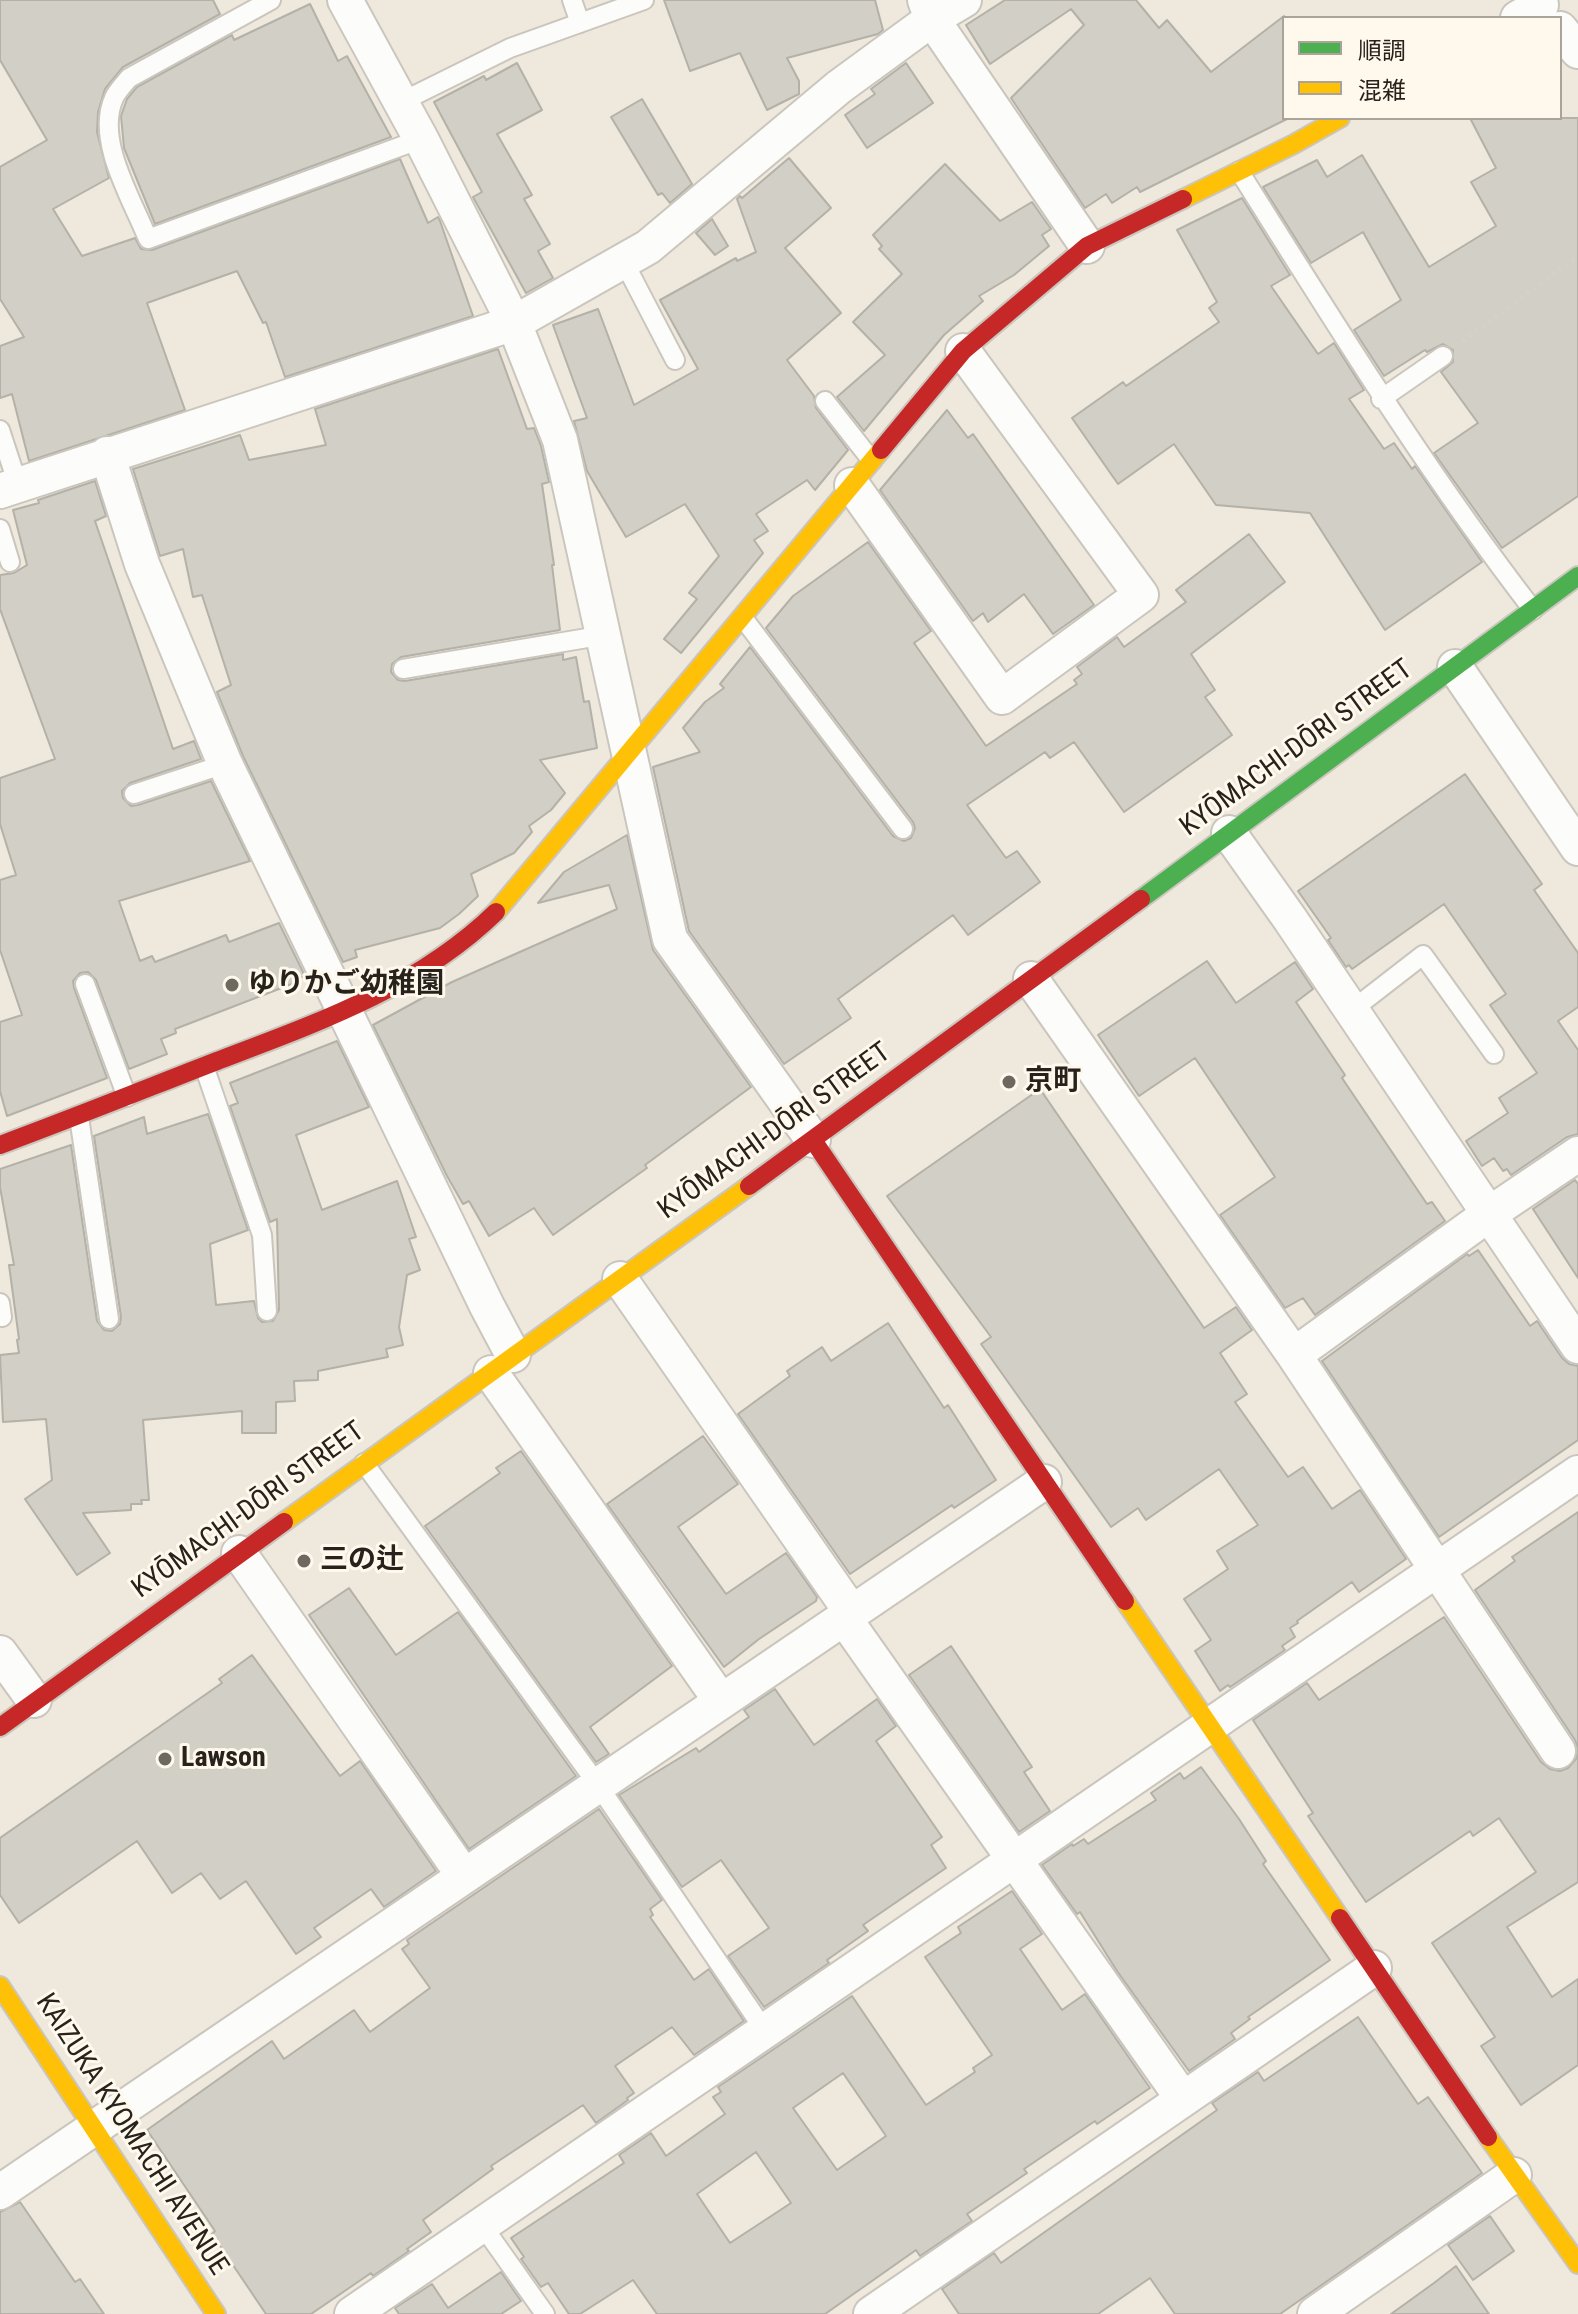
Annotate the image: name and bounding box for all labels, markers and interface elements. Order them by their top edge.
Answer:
legend [1282,16,1562,120]
text: 順調 [1358,37,1406,65]
text: 混雑 [1358,77,1406,105]
street label: KYŌMACHI-DŌRI STREET [1174,653,1420,845]
place label: ゆりかご幼稚園 [248,968,444,1002]
marker: ゆりかご幼稚園 [223,976,241,994]
street label: KYŌMACHI-DŌRI STREET [652,1036,898,1228]
place label: 京町 [1025,1065,1081,1099]
marker: 京町 [1000,1073,1018,1091]
street label: KYŌMACHI-DŌRI STREET [126,1415,372,1607]
place label: 三の辻 [320,1544,404,1578]
marker: 三の辻 [295,1552,313,1570]
place label: Lawson [181,1742,266,1776]
marker: Lawson [156,1750,174,1768]
street label: KAIZUKA KYOMACHI AVENUE [27,1988,235,2282]

